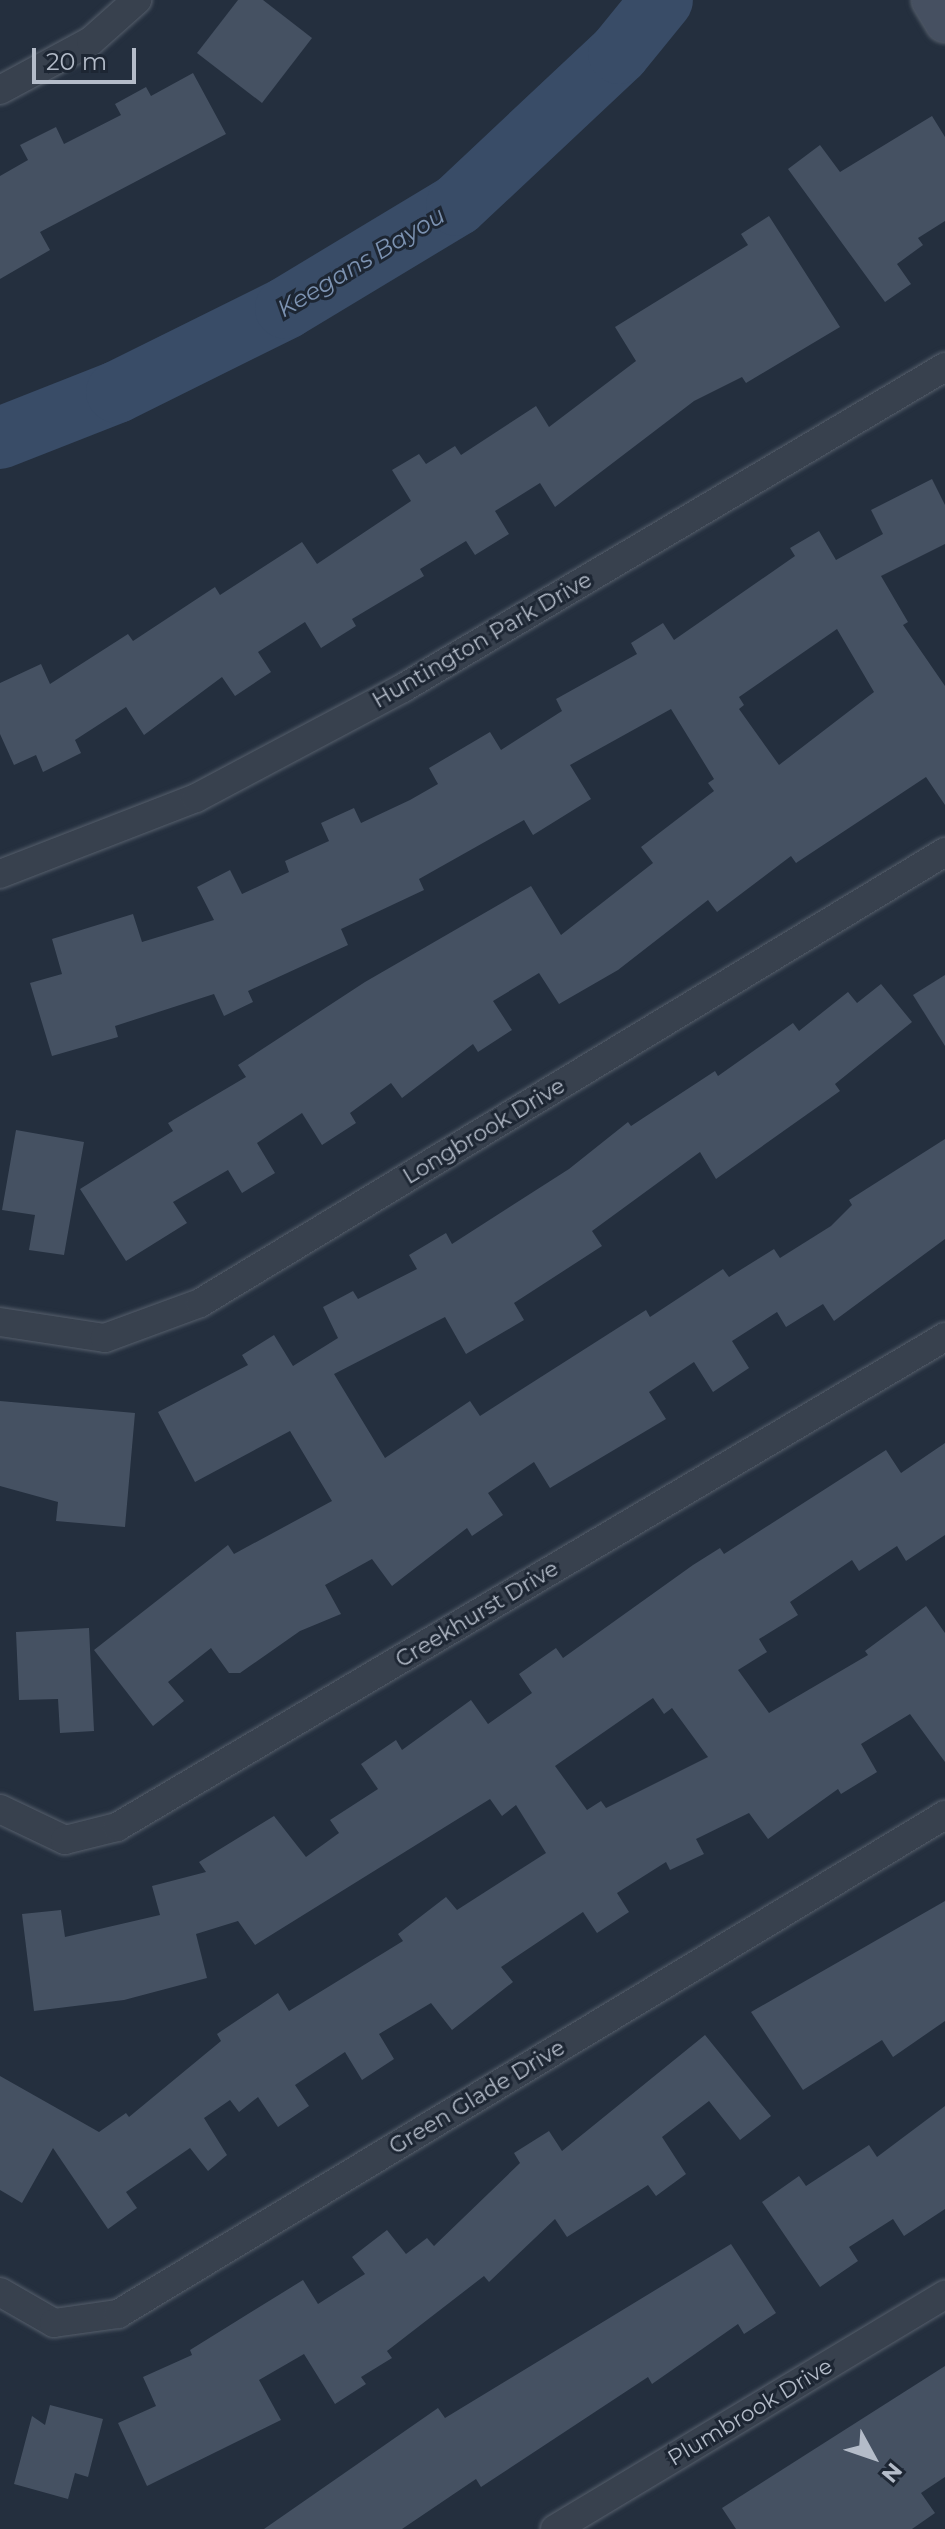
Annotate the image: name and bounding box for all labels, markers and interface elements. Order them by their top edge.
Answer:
scale bar [36,32,140,82]
text: 20 m [46,47,107,76]
water label: Keegans Bayou [272,201,450,323]
street label: Huntington Park Drive [368,566,596,714]
street label: Longbrook Drive [398,1072,570,1190]
street label: Creekhurst Drive [391,1555,563,1673]
street label: Green Glade Drive [384,2034,570,2160]
street label: Plumbrook Drive [663,2352,837,2472]
north arrow [833,2417,913,2497]
text: N [876,2457,908,2488]

